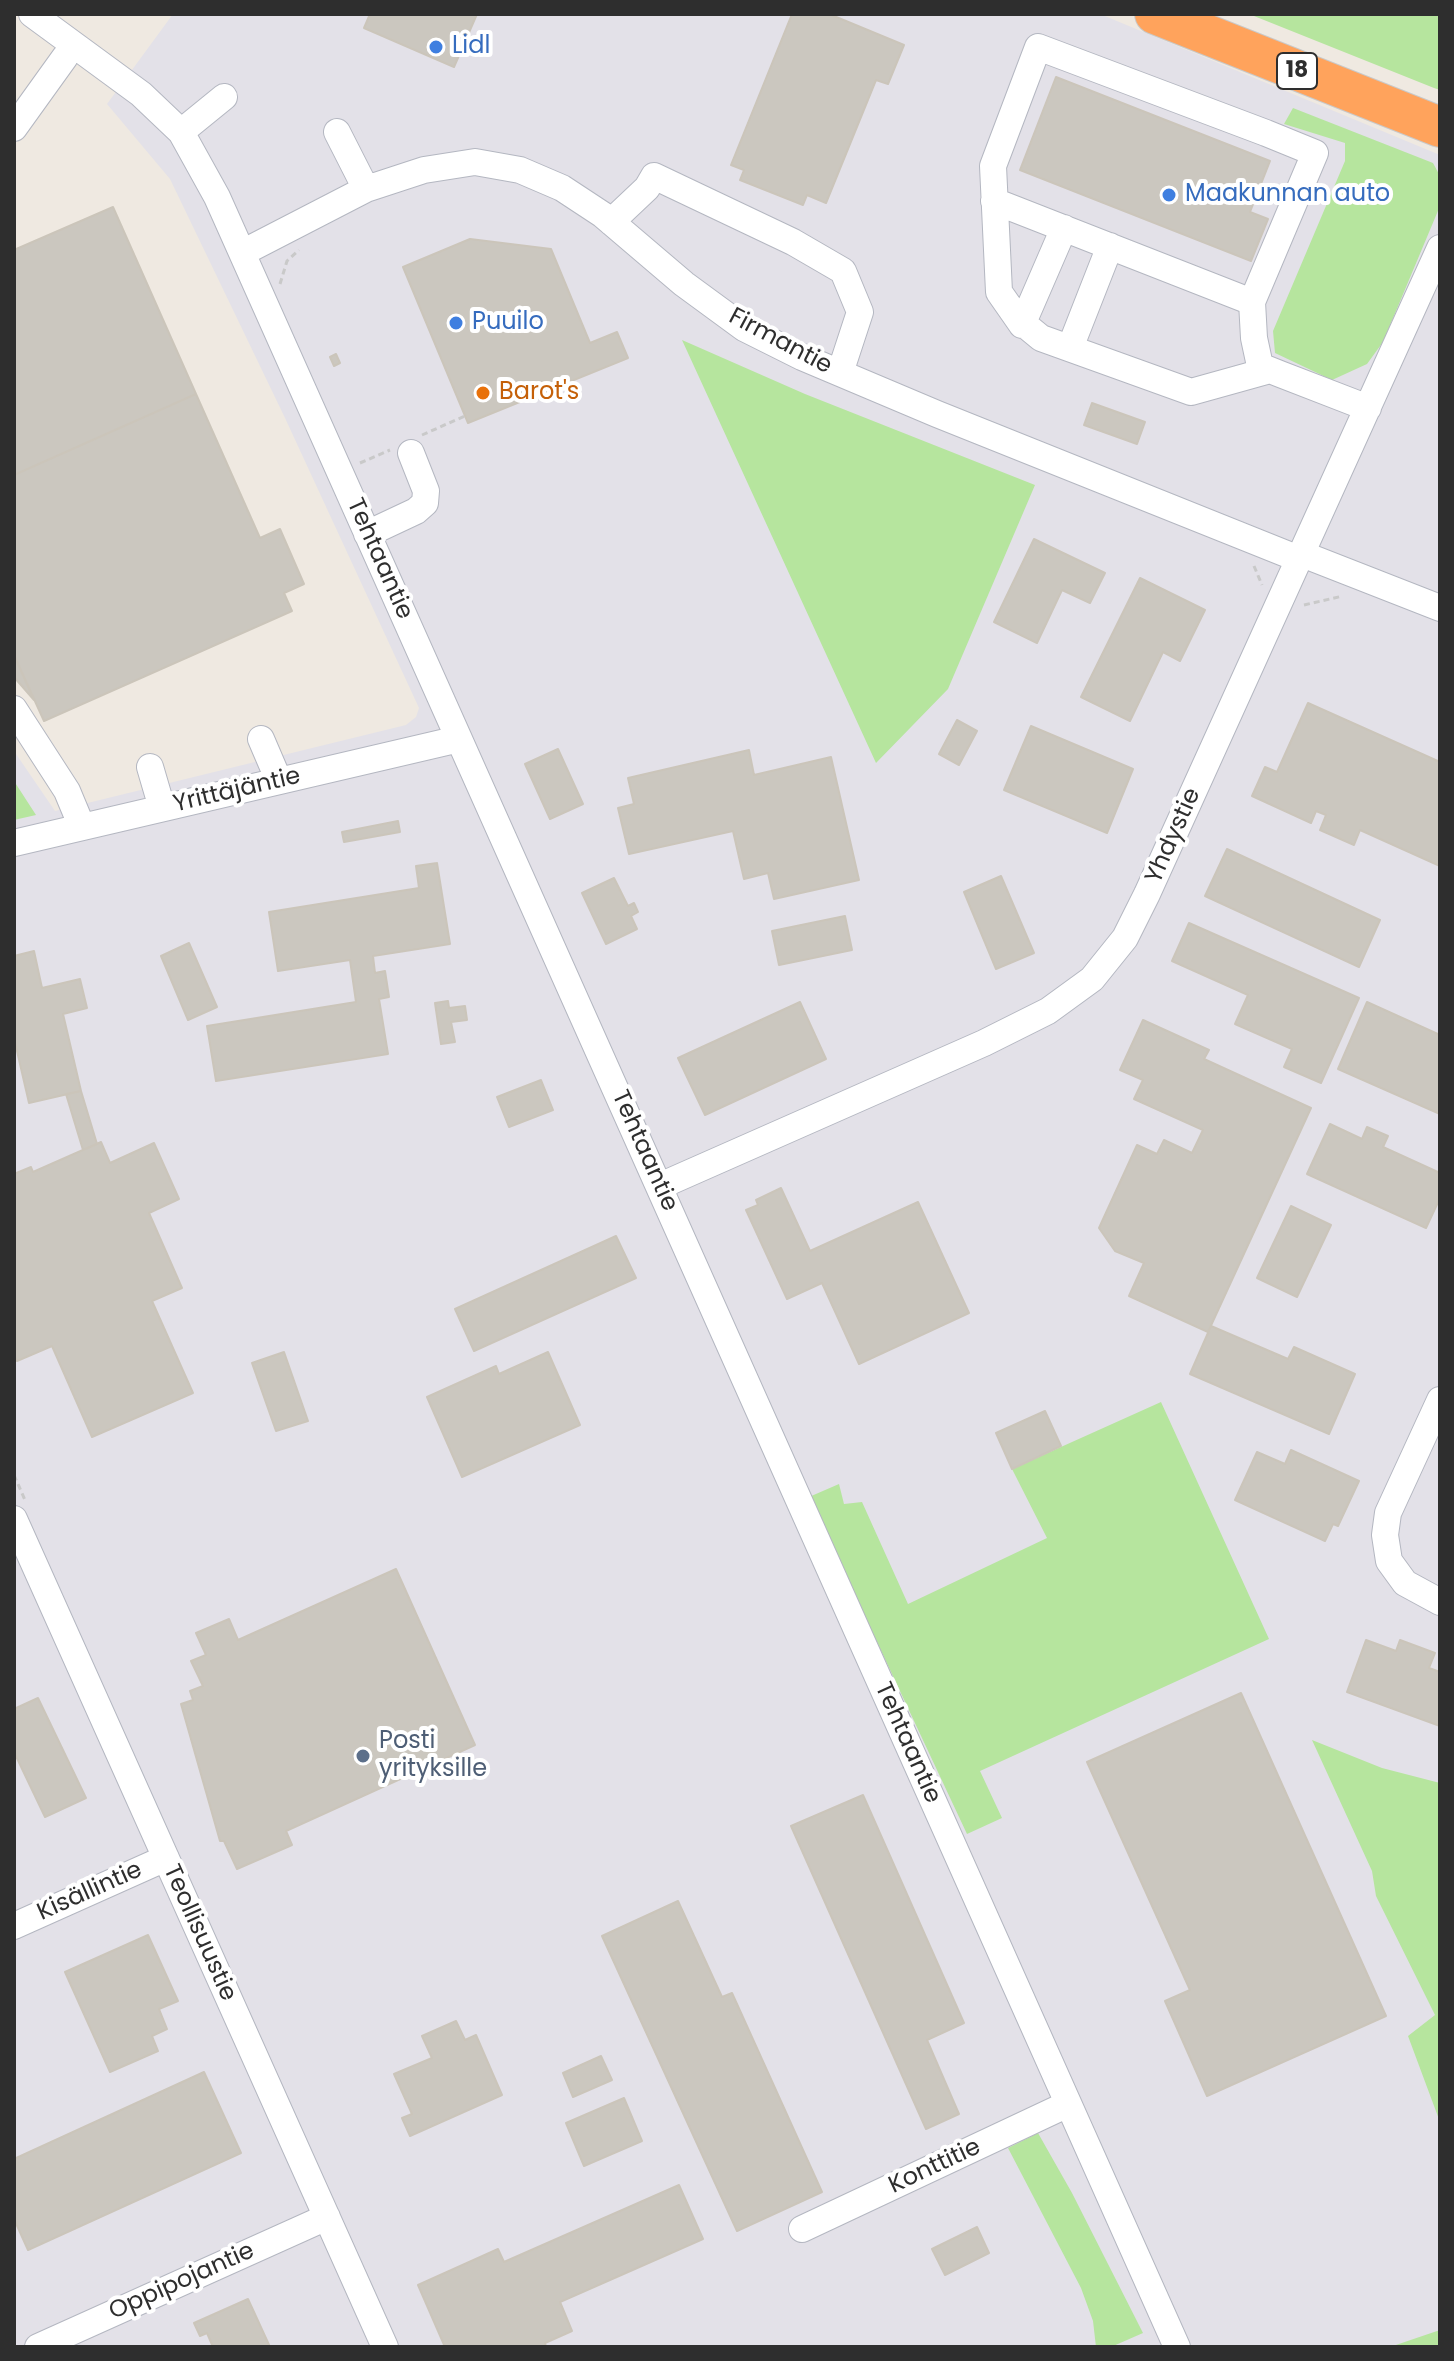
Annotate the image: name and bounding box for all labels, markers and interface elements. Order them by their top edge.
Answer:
place label: Lidl [452,33,490,61]
marker: Lidl [427,38,445,56]
road number: 18 [1277,53,1317,89]
place label: Maakunnan auto [1185,181,1390,209]
marker: Maakunnan auto [1160,186,1178,204]
street label: Firmantie [723,303,837,381]
place label: Puuilo [472,309,544,337]
marker: Puuilo [447,314,465,332]
place label: Barot's [499,379,579,407]
marker: Barot's [474,384,492,402]
street label: Tehtaantie [340,494,418,624]
street label: Yrittäjäntie [171,762,303,820]
street label: Yhdystie [1140,784,1208,888]
street label: Tehtaantie [605,1086,683,1216]
street label: Tehtaantie [868,1678,946,1808]
place label: Posti yrityksille [379,1728,487,1784]
marker: Posti yrityksille [354,1747,372,1765]
street label: Kisällintie [33,1856,147,1928]
street label: Teollisuustie [156,1860,242,2006]
street label: Konttitie [885,2133,985,2201]
street label: Oppipojantie [105,2237,259,2327]

